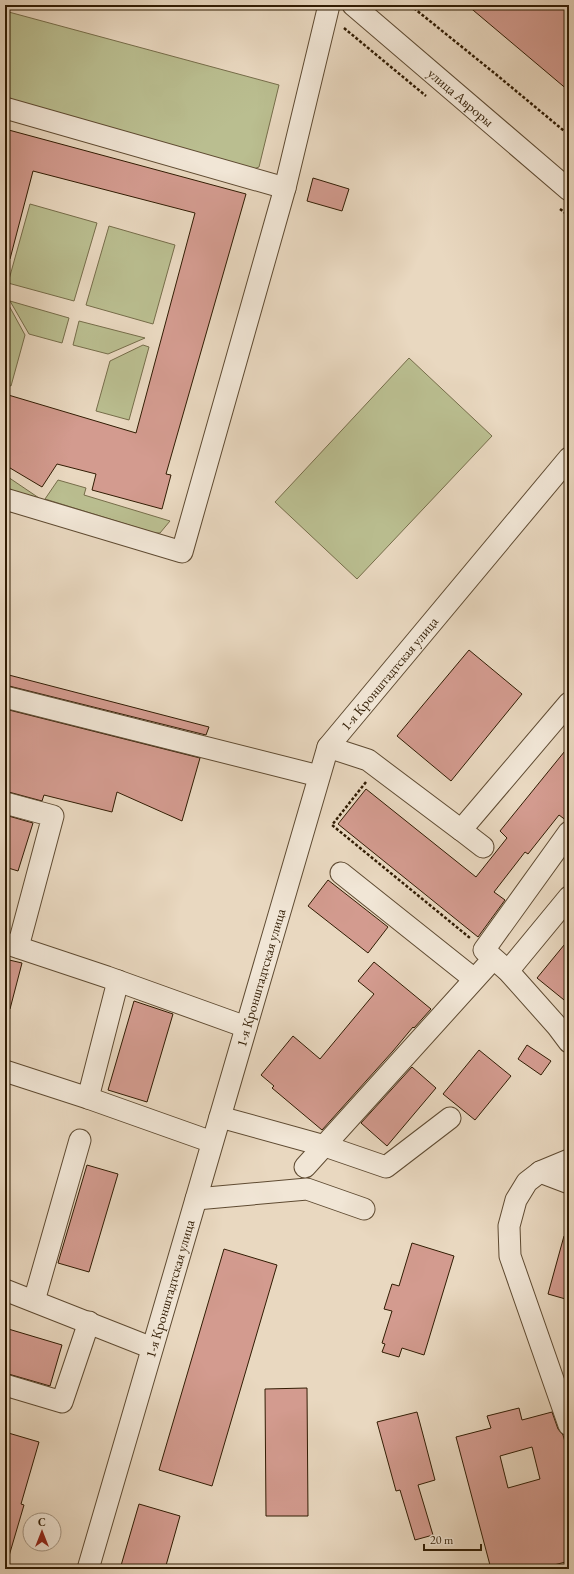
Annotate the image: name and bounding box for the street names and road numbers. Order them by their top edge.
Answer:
street label: улица Авроры [424,64,498,131]
street label: 1-я Кронштадтская улица [337,613,442,734]
street label: 1-я Кронштадтская улица [232,906,289,1049]
street label: 1-я Кронштадтская улица [141,1217,199,1360]

